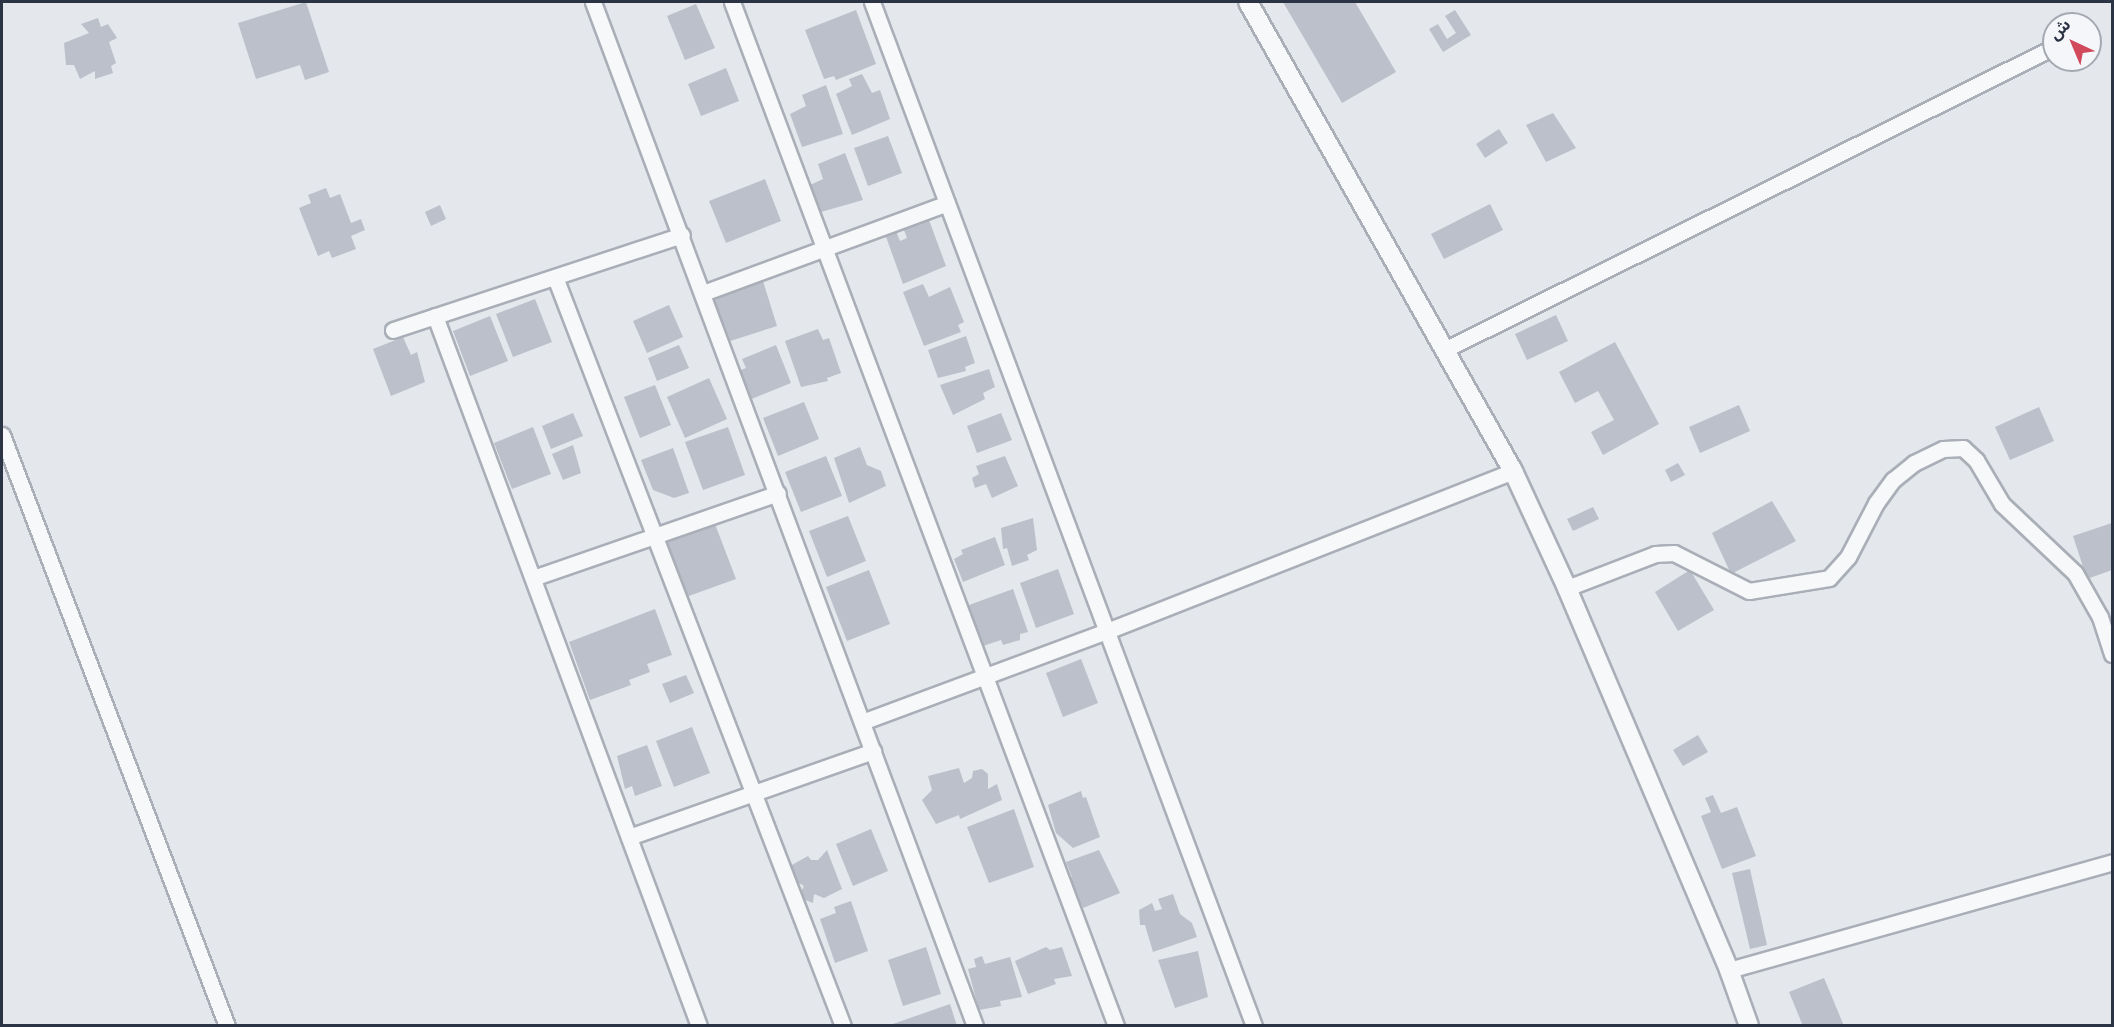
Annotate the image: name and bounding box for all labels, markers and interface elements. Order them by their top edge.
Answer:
north arrow [2042,12,2102,72]
text: ش [2046,16,2076,45]

